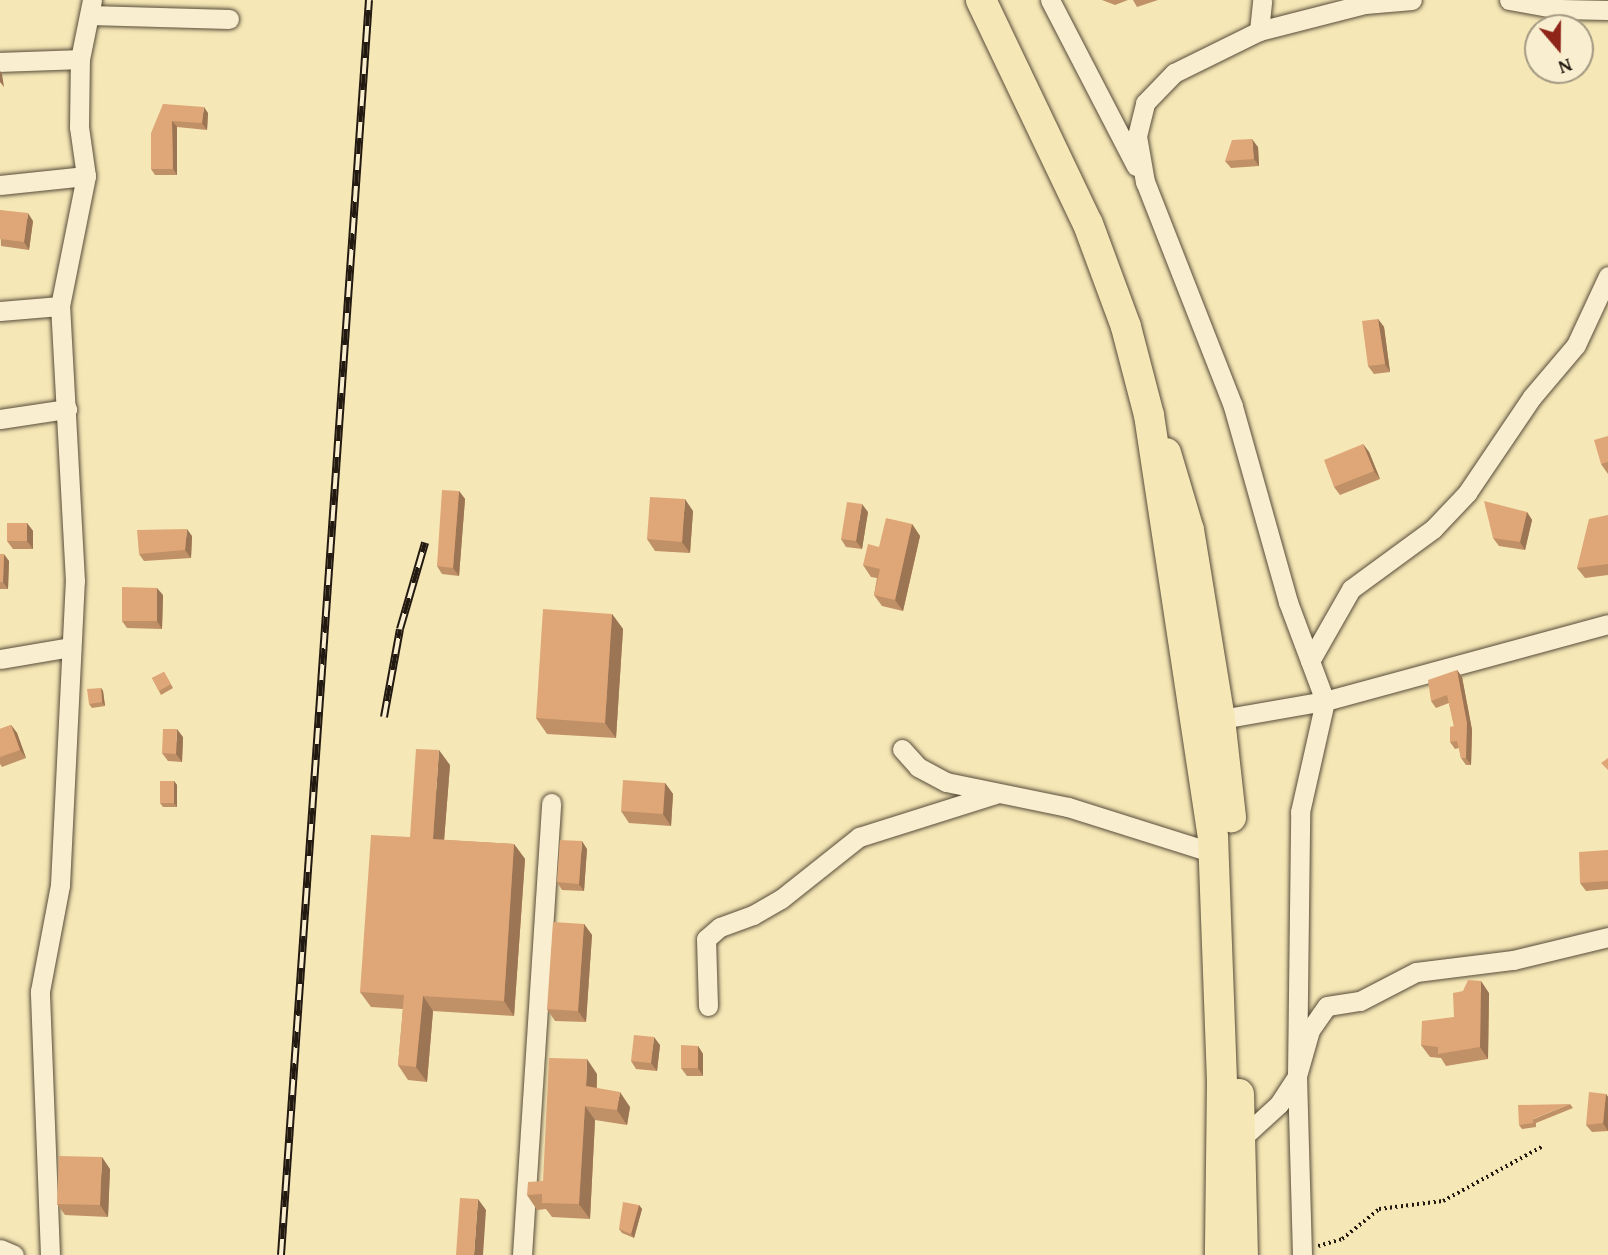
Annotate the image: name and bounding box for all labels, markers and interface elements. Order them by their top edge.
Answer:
north arrow [1524,14,1594,84]
text: N [1555,52,1576,82]

